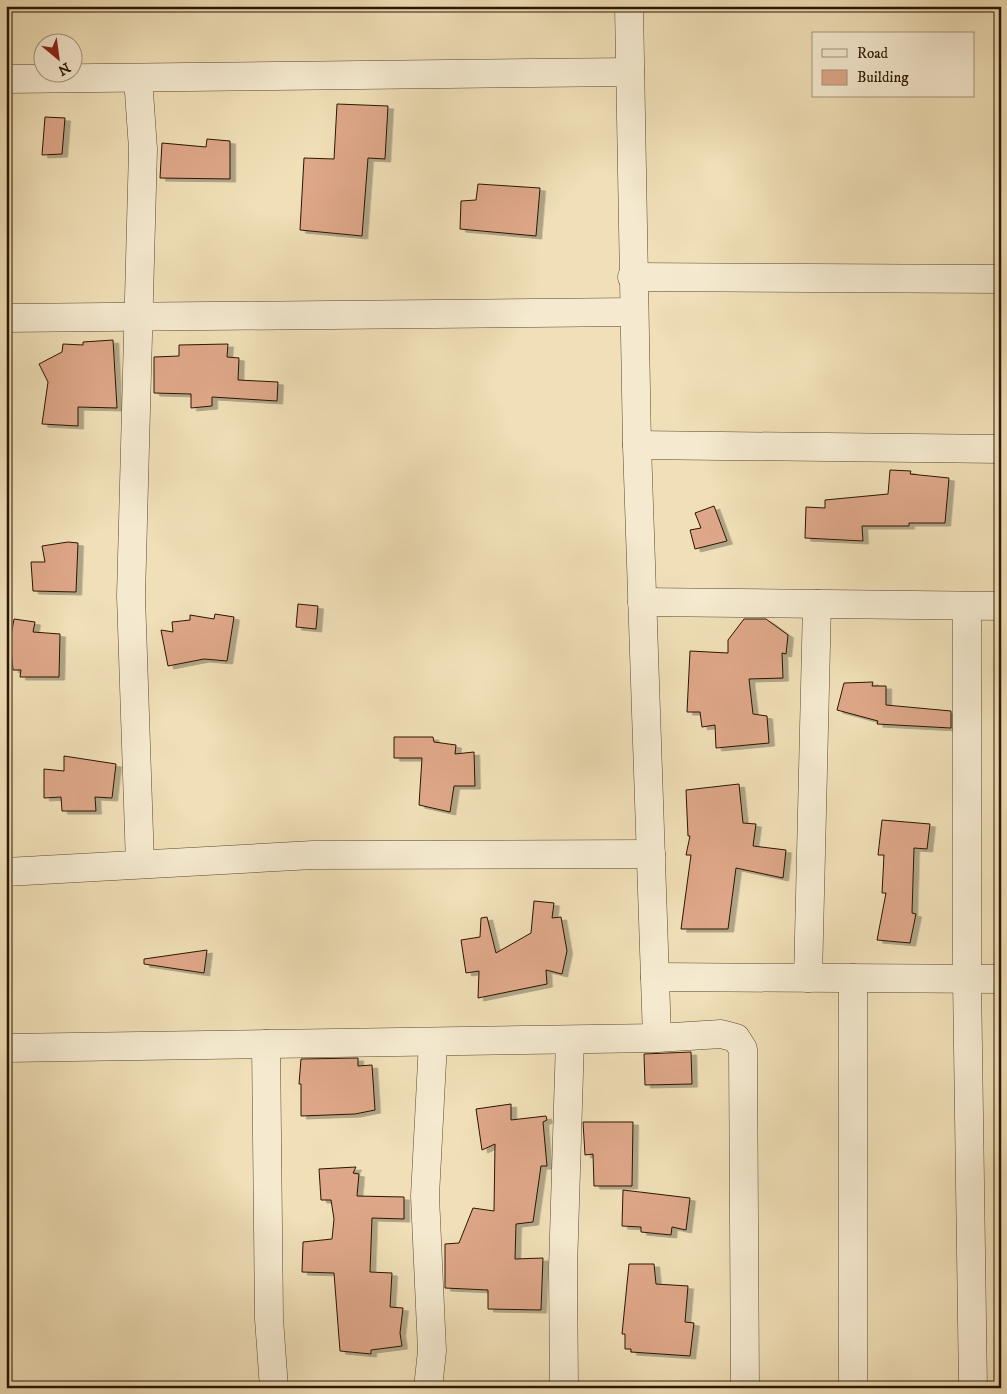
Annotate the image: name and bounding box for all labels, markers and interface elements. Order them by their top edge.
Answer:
north arrow [32,32,82,82]
legend [812,32,974,98]
text: Road [857,44,889,63]
text: N [54,58,73,79]
text: Building [857,68,909,87]

